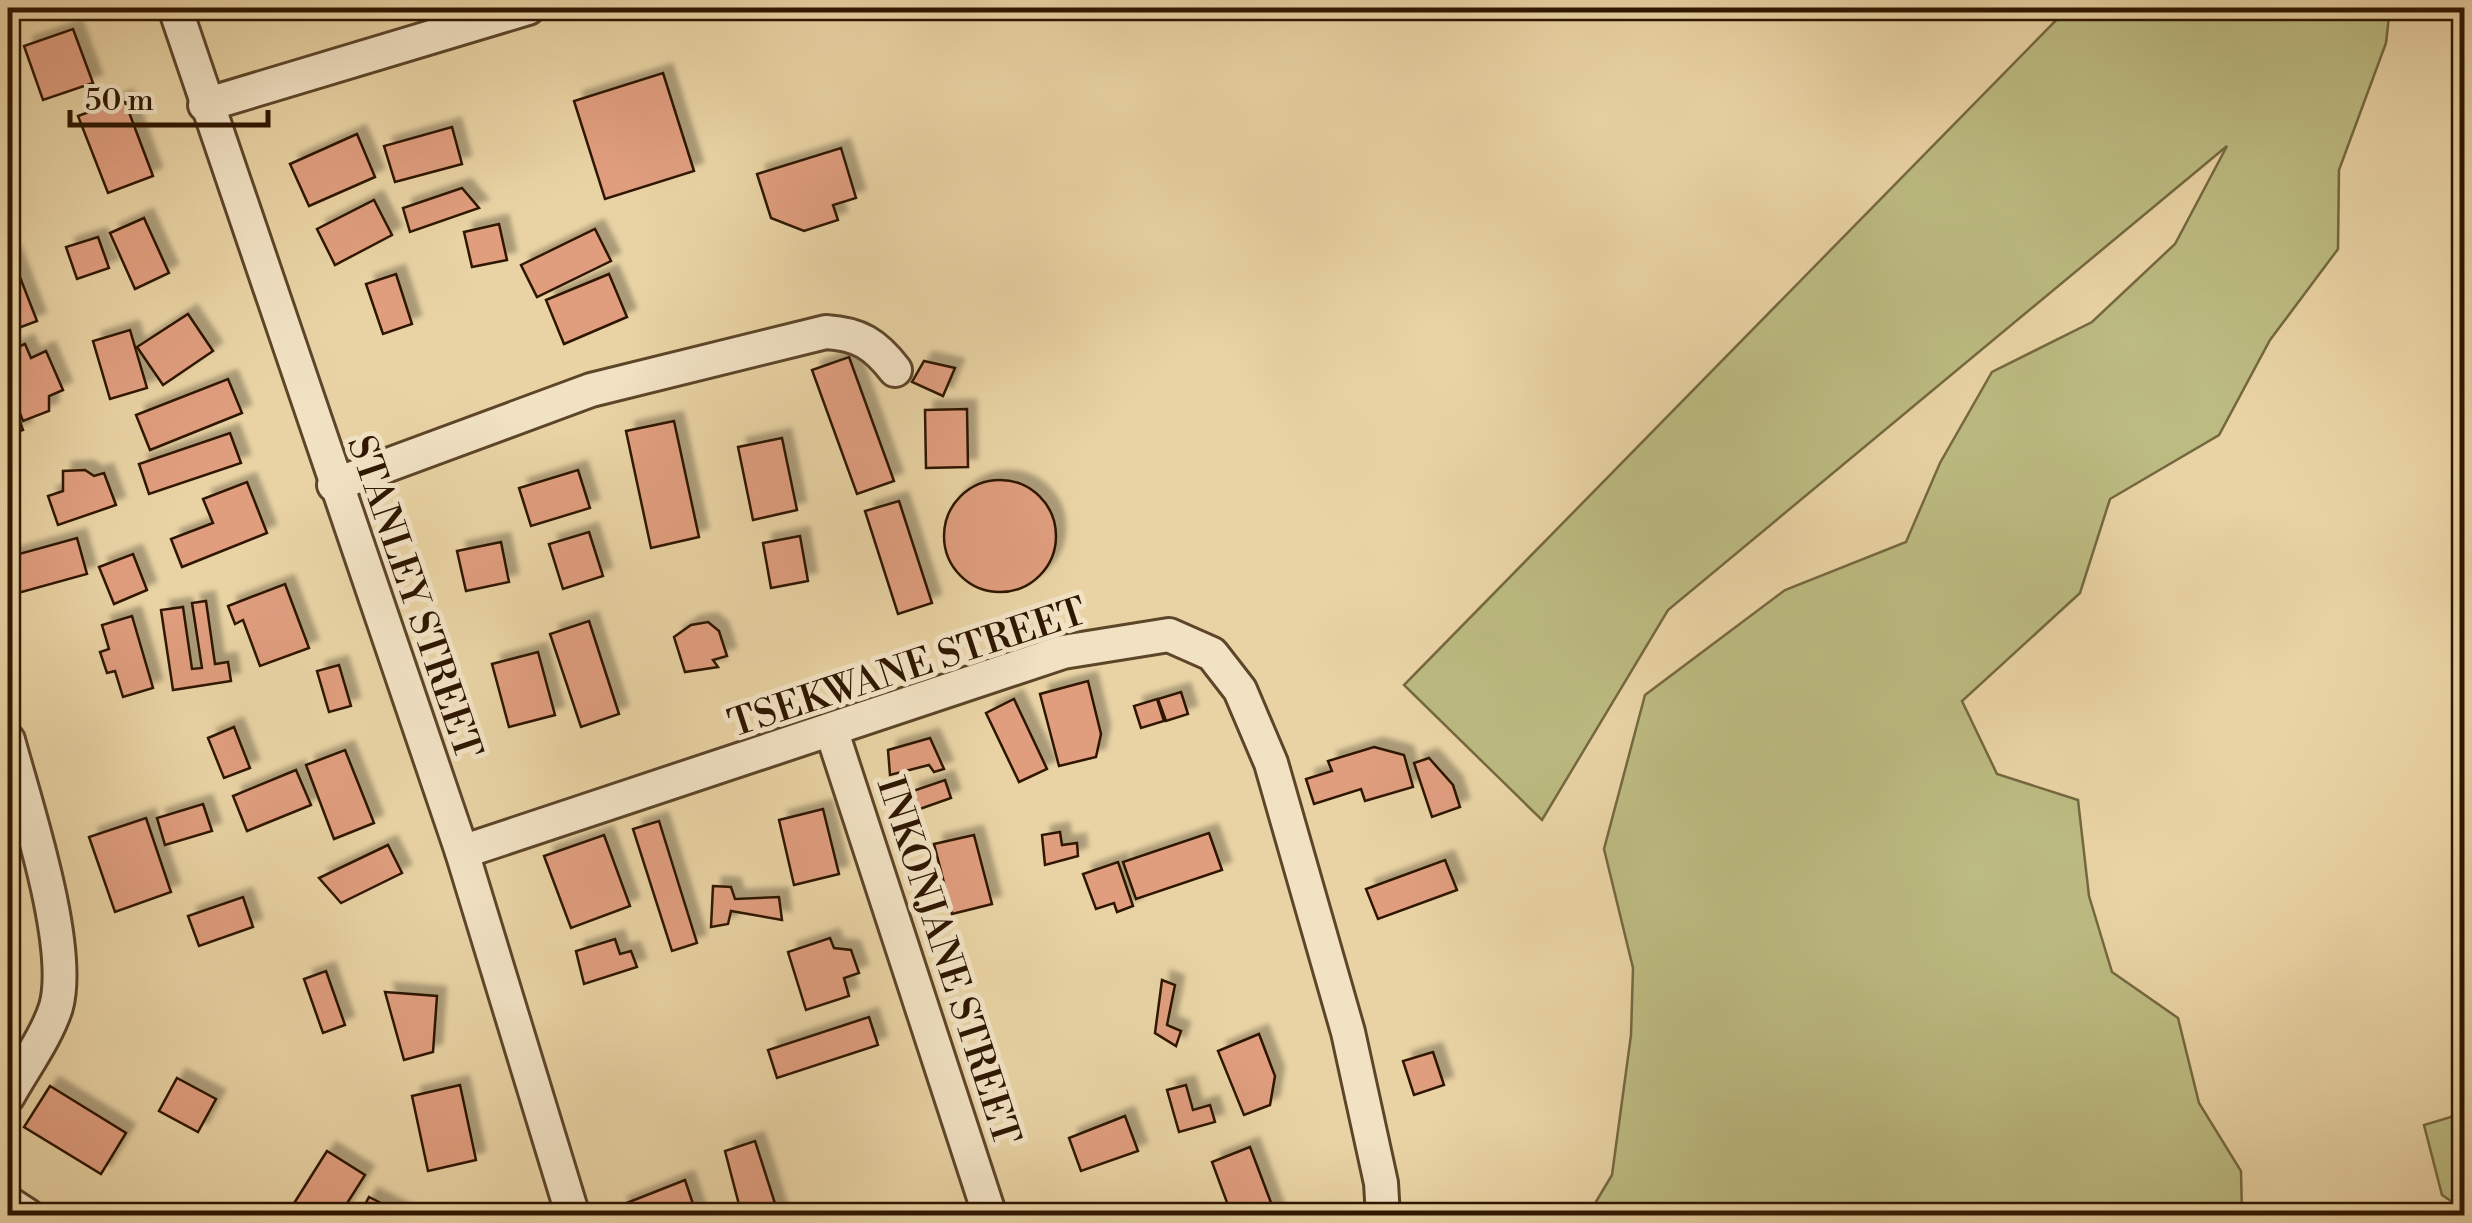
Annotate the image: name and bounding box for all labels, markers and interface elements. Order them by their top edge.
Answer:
scale bar [70,65,268,127]
text: 50 m [85,82,154,120]
street label: STANLEY STREET [336,430,491,765]
street label: TSEKWANE STREET [723,588,1092,748]
street label: INKONJANE STREET [866,772,1029,1151]

